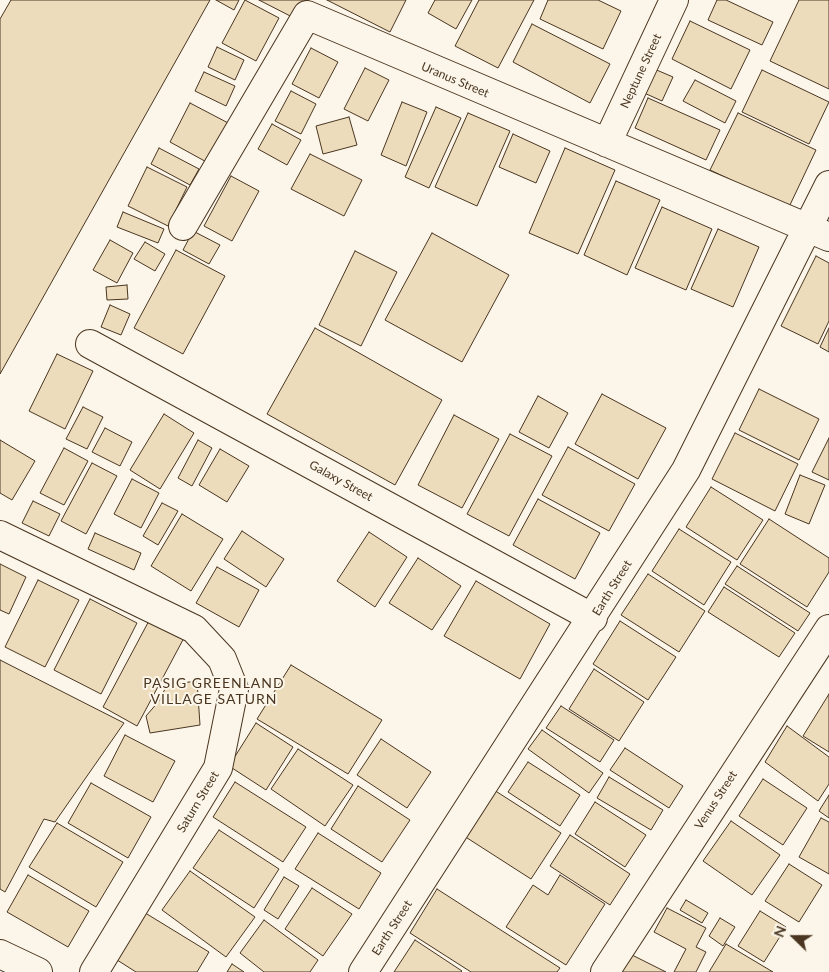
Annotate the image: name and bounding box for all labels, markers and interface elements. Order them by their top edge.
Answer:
street label: Neptune Street [617,31,665,111]
street label: Uranus Street [419,59,491,101]
street label: Galaxy Street [307,458,375,504]
street label: Earth Street [589,558,635,618]
district label: PASIG GREENLAND VILLAGE SATURN [141,675,287,708]
street label: Venus Street [692,768,740,832]
street label: Saturn Street [174,769,222,835]
street label: Earth Street [369,898,415,958]
north arrow [769,912,819,962]
text: N [770,923,790,939]

